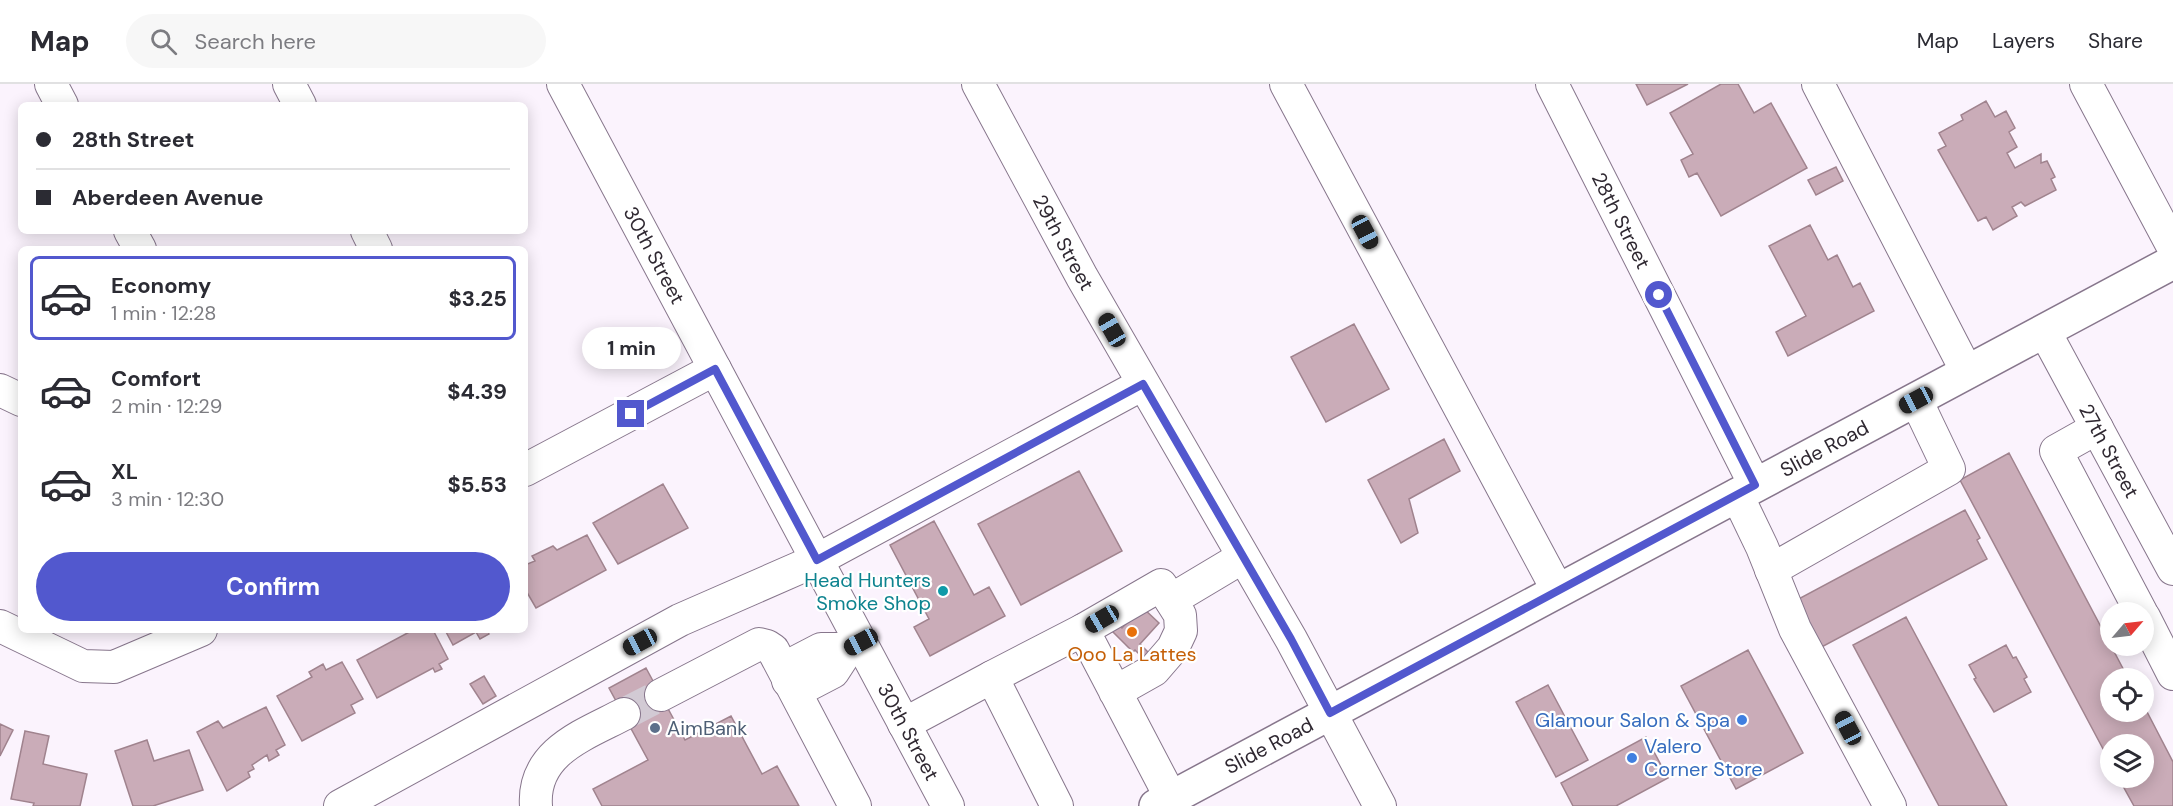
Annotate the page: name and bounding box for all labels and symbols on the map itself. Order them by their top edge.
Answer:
street label: 28th Street [1586,168,1656,273]
street label: 29th Street [1027,190,1100,295]
street label: 30th Street [618,202,691,309]
car [1349,212,1381,252]
route start [1645,281,1672,308]
car [1095,310,1129,350]
callout: 1 min [582,327,680,369]
car [1896,384,1936,416]
street label: 27th Street [2073,399,2145,503]
route end [617,400,644,427]
street label: Slide Road [1776,414,1873,483]
place label: Head Hunters Smoke Shop [804,567,931,616]
marker: Head Hunters Smoke Shop [936,584,950,598]
car [1082,602,1122,636]
north arrow [2100,602,2154,656]
marker: Ooo La Lattes [1125,625,1139,639]
car [620,626,660,658]
car [841,626,881,658]
place label: Ooo La Lattes [1067,641,1197,667]
street label: 30th Street [872,678,945,785]
place label: Glamour Salon & Spa [1535,707,1730,733]
car [1832,708,1864,748]
street label: Slide Road [1220,711,1318,780]
marker: Glamour Salon & Spa [1735,713,1749,727]
place label: AimBank [667,715,747,741]
marker: AimBank [648,721,662,735]
place label: Valero Corner Store [1644,733,1763,782]
marker: Valero Corner Store [1625,751,1639,765]

